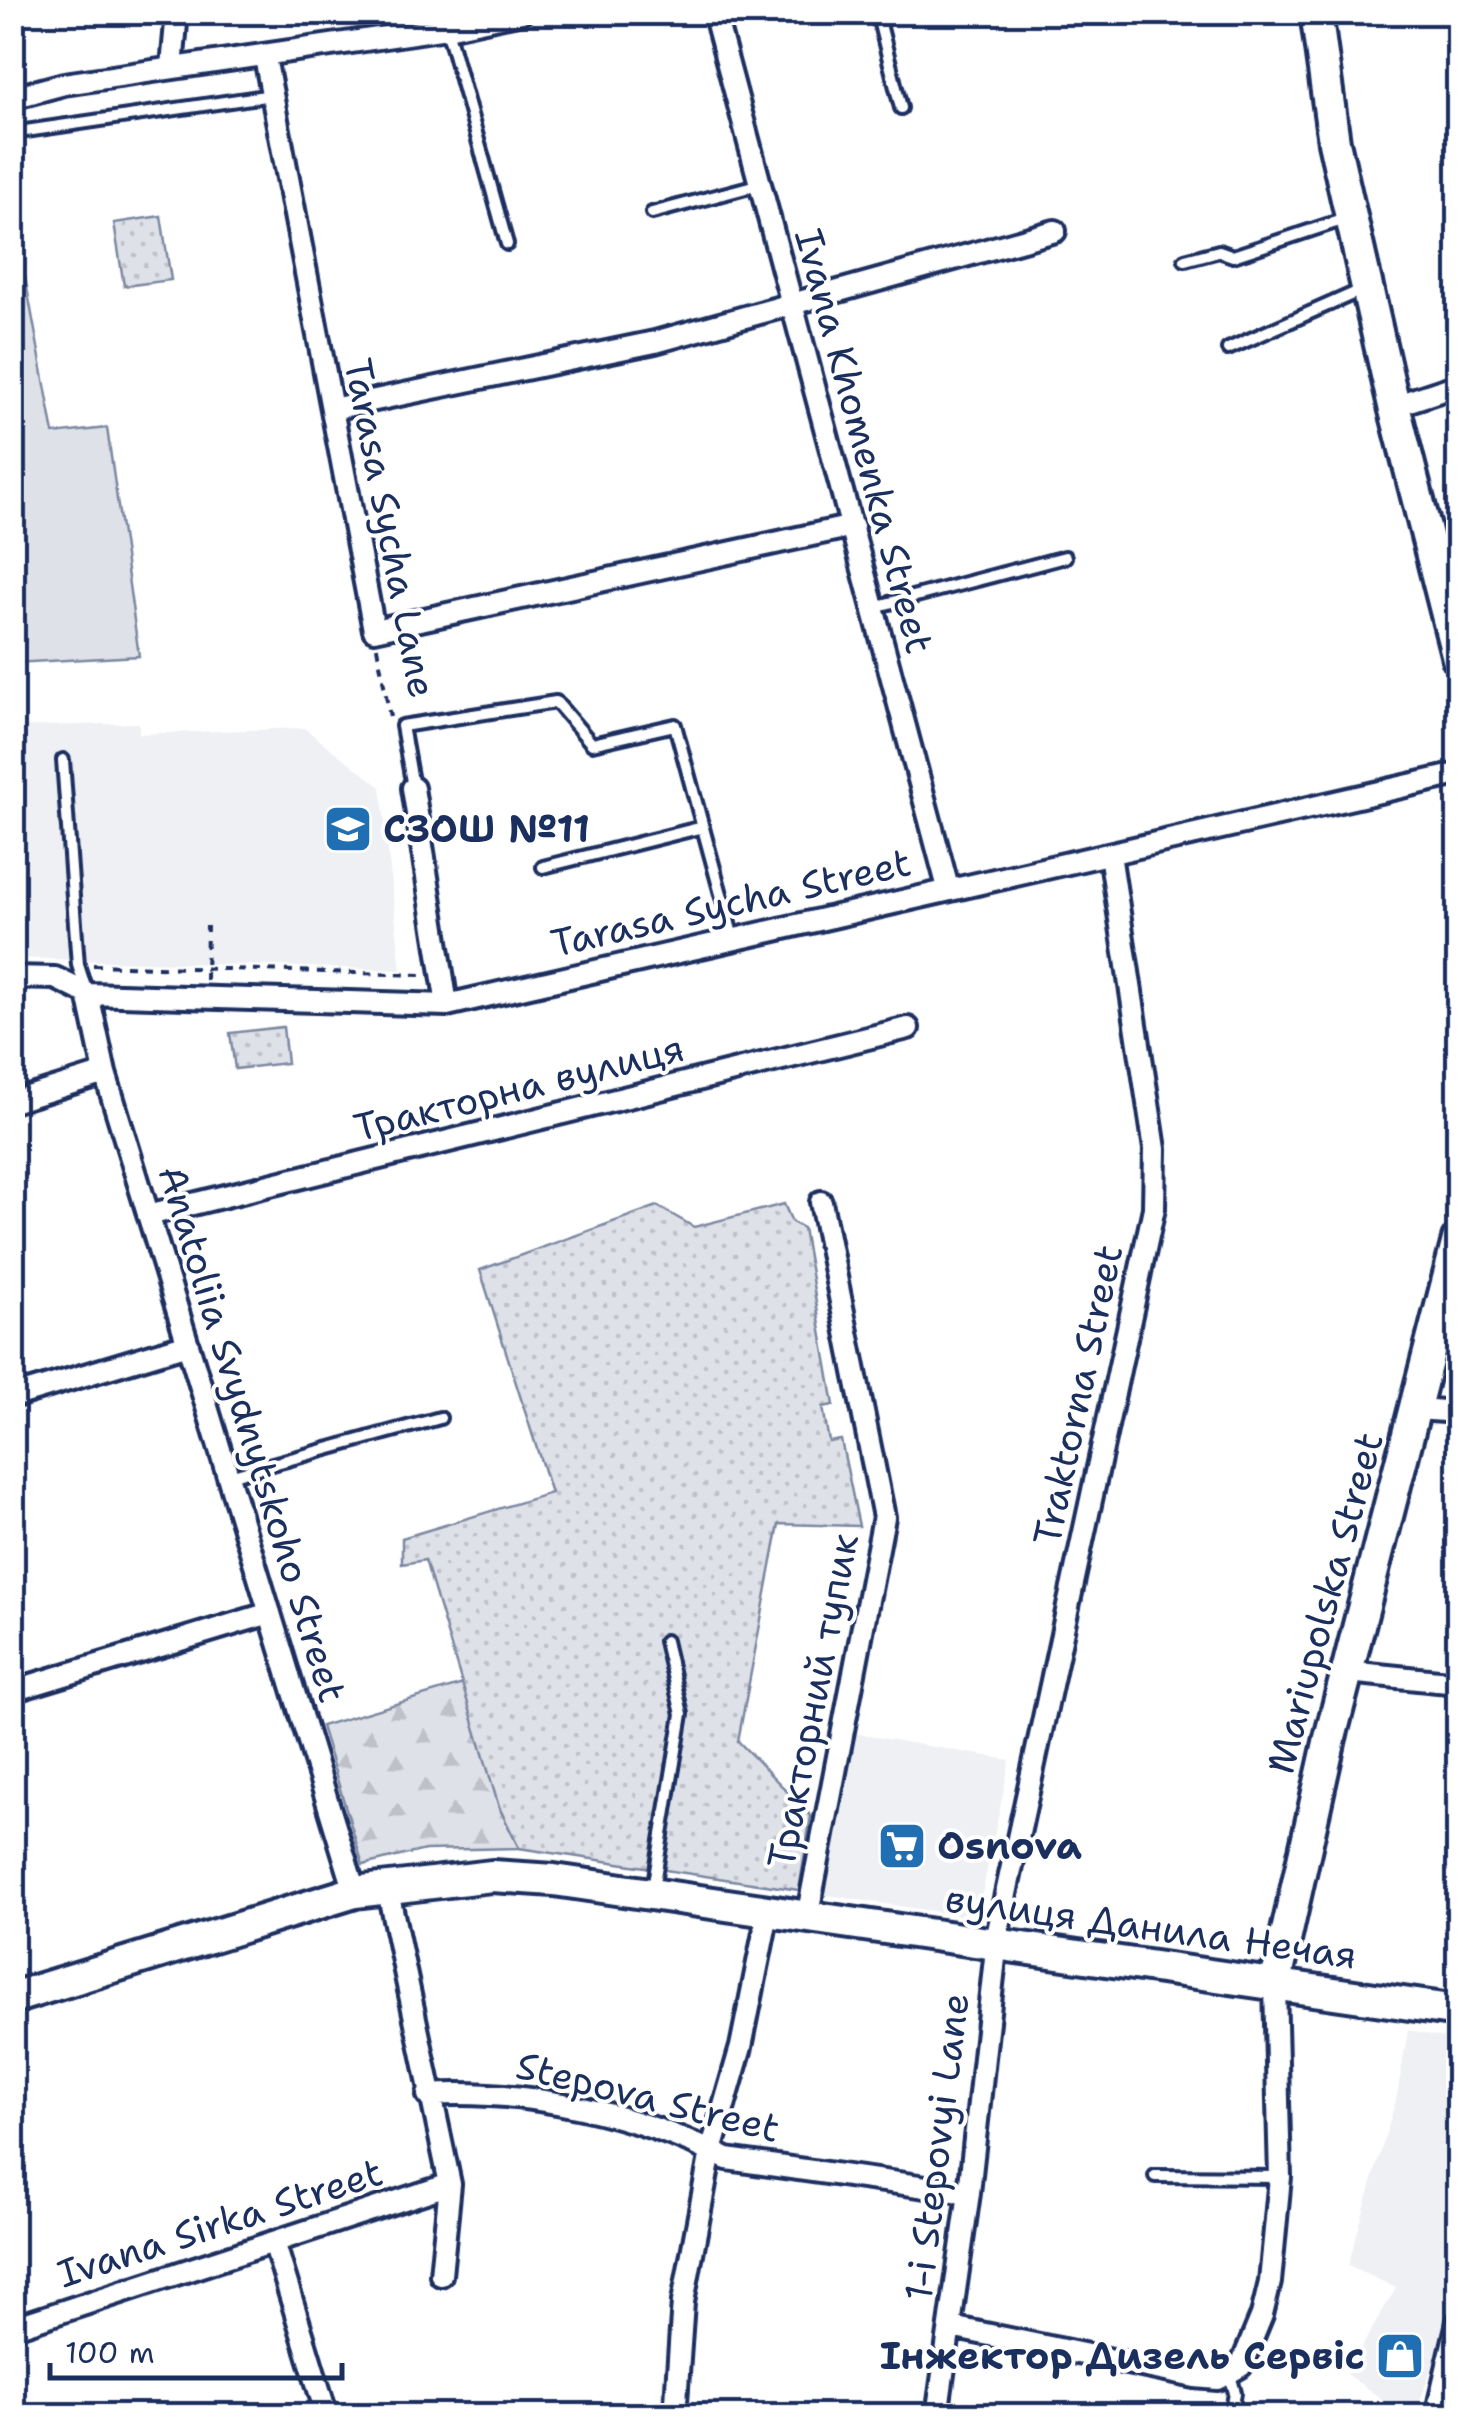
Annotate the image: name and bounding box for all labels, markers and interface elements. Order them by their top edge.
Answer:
street label: Ivana Khomenka Street [783,223,946,659]
street label: Tarasa Sycha Lane [333,354,448,702]
school or university icon: СЗОШ №11 [322,803,374,855]
place label: СЗОШ №11 [383,803,590,854]
street label: Tarasa Sycha Street [546,836,916,969]
street label: Тракторна вулиця [349,1022,689,1153]
street label: Anatoliia Svydnytskoho Street [146,1159,359,1708]
street label: Traktorna Street [1021,1240,1134,1550]
street label: Mariupolska Street [1254,1427,1395,1779]
street label: Тракторний тупик [755,1529,870,1872]
supermarket icon: Osnova [876,1820,928,1872]
place label: Osnova [937,1820,1082,1871]
street label: вулиця Данила Нечая [942,1872,1360,1981]
street label: 1-i Stepovyi Lane [892,1990,981,2304]
street label: Stepova Street [511,2039,785,2154]
street label: Ivana Sirka Street [51,2146,389,2299]
scale bar [50,2318,342,2380]
place label: Інжектор Дизель Сервіс [880,2330,1365,2381]
shop icon: Інжектор Дизель Сервіс [1374,2330,1426,2382]
text: 100 m [65,2332,155,2373]

